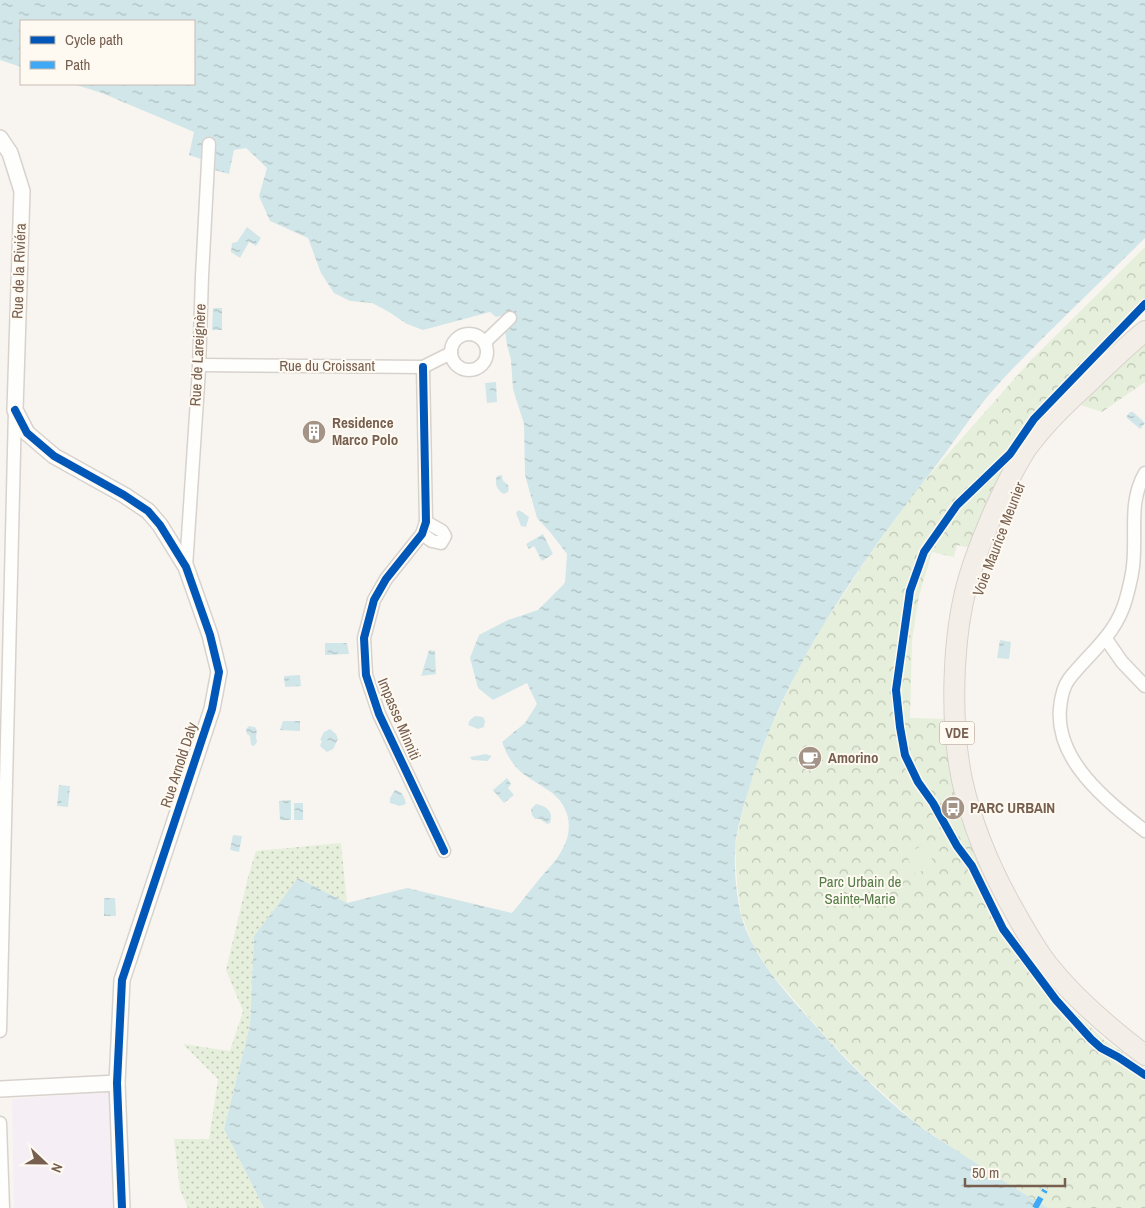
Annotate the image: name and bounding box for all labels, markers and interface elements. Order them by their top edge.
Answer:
legend [20,20,195,85]
text: Cycle path [65,29,123,50]
text: Path [65,54,90,75]
street label: Rue de la Riviéra [6,223,31,319]
street label: Rue de Lareignère [184,303,211,407]
street label: Rue du Croissant [279,355,375,376]
place label: Residence Marco Polo [332,412,398,450]
building icon: Residence Marco Polo [301,419,327,445]
street label: Voie Maurice Meunier [967,479,1030,599]
street label: Impasse Minniti [373,674,426,763]
street label: Rue Arnold Daly [155,719,203,810]
road number: VDE [940,721,974,744]
cafe icon: Amorino [797,745,823,771]
place label: Amorino [828,747,879,768]
bus stop icon: PARC URBAIN [940,795,966,821]
place label: PARC URBAIN [970,797,1055,818]
park label: Parc Urbain de Sainte-Marie [819,871,902,909]
north arrow [20,1138,70,1188]
scale bar [965,1156,1065,1188]
text: N [47,1161,67,1175]
text: 50 m [972,1162,999,1183]

